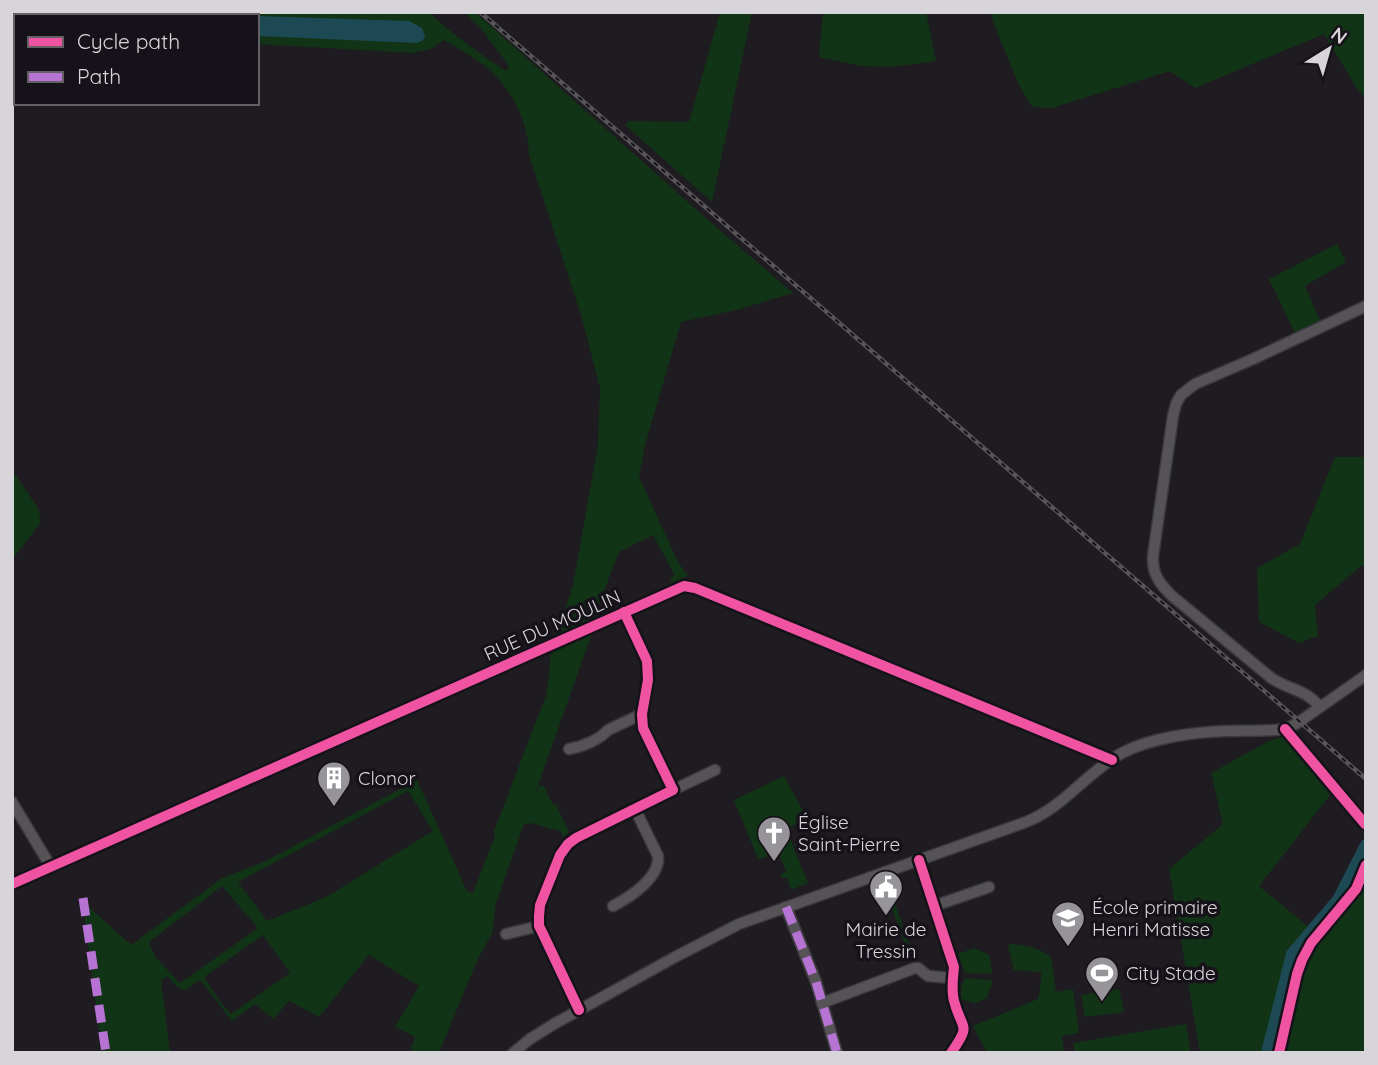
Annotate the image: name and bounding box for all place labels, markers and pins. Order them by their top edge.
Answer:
building icon: Clonor [315,759,353,808]
place label: Clonor [358,766,417,790]
place label: Église Saint-Pierre [798,810,900,856]
church icon: Église Saint-Pierre [755,814,793,863]
public building icon: Mairie de Tressin [867,868,905,917]
place label: École primaire Henri Matisse [1092,895,1218,941]
school or university icon: École primaire Henri Matisse [1049,899,1087,948]
place label: Mairie de Tressin [846,917,926,963]
sports icon: City Stade [1083,954,1121,1003]
place label: City Stade [1126,961,1216,985]

